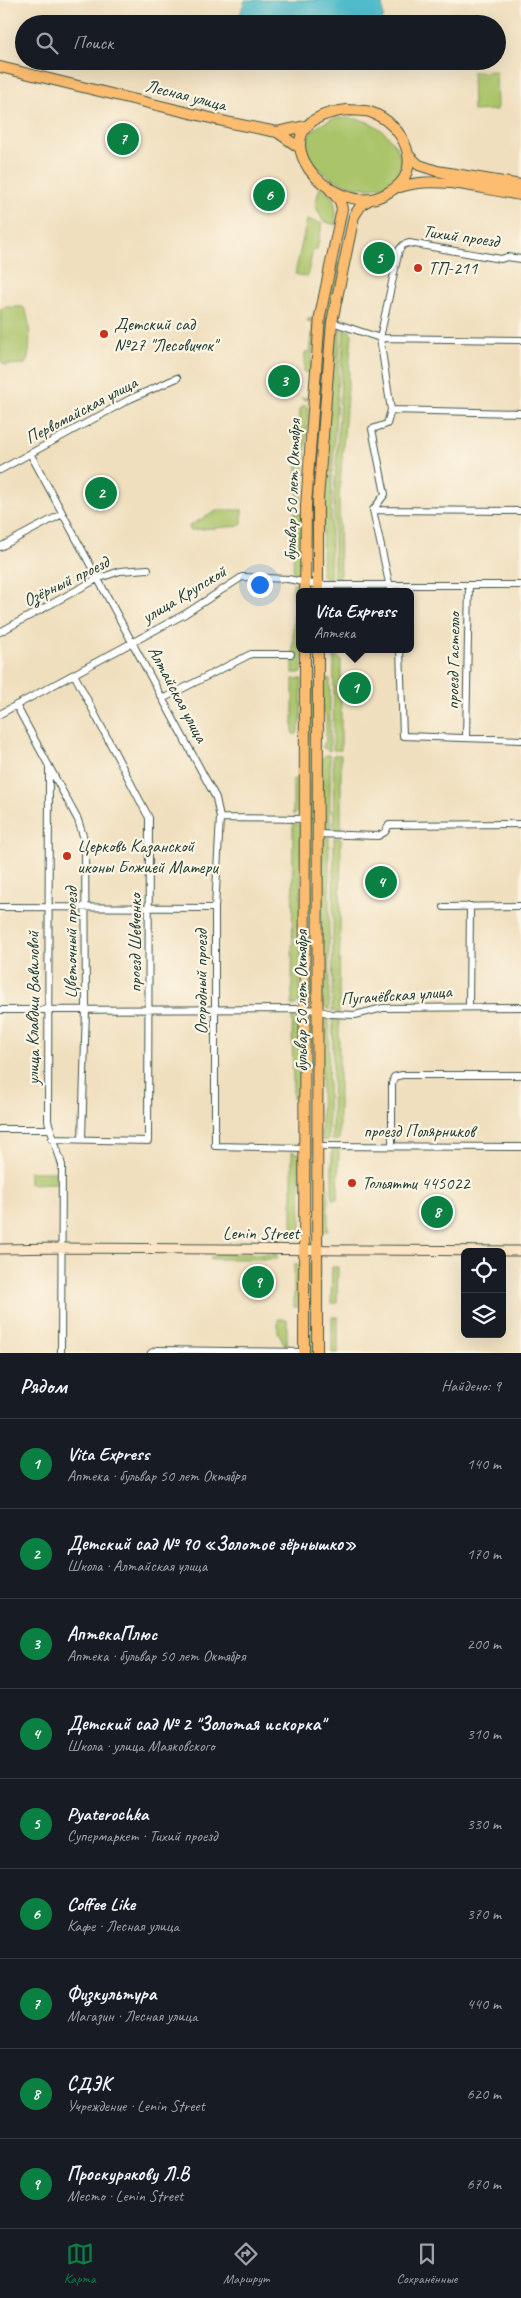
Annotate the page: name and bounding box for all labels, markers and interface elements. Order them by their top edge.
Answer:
search box [15,15,506,70]
icon: search [33,29,61,57]
text: Поиск [73,31,113,55]
street label: Лесная улица [143,74,230,116]
pin: 7 [107,120,139,158]
pin: 6 [253,176,285,214]
street label: Тихий проезд [422,220,502,252]
pin: 5 [363,239,395,277]
place label: ТП-211 [428,257,478,279]
marker: ТП-211 [412,262,424,274]
place label: Детский сад №27 "Лесовичок" [114,313,221,356]
marker: Детский сад №27 "Лесовичок" [98,328,110,340]
pin: 3 [268,362,300,400]
street label: Первомайская улица [21,370,142,449]
street label: бульвар 50 лет Октября [279,417,306,561]
pin: 2 [85,474,117,512]
street label: Озёрный проезд [20,550,114,612]
street label: улица Крупской [137,559,231,628]
your location [247,572,273,598]
popup [296,588,414,653]
text: Vita Express [314,599,396,623]
street label: проезд Гастелло [441,610,465,710]
text: Аптека [314,623,355,643]
street label: Алтайская улица [143,642,213,747]
pin: 1 [339,669,371,707]
place label: Церковь Казанской иконы Божией Матери [77,835,219,878]
marker: Церковь Казанской иконы Божией Матери [61,850,73,862]
pin: 4 [365,863,397,901]
street label: Цветочный проезд [60,885,82,999]
street label: проезд Шевченко [124,892,146,992]
street label: Огородный проезд [190,928,212,1035]
street label: бульвар 50 лет Октября [290,928,312,1072]
street label: улица Клавдии Вавиловой [22,930,44,1086]
street label: Пугачёвская улица [340,980,454,1010]
street label: проезд Полярников [363,1120,478,1142]
place label: Тольятти 445022 [362,1172,472,1194]
marker: Тольятти 445022 [346,1177,358,1189]
pin: 8 [421,1193,453,1231]
street label: Lenin Street [223,1222,301,1244]
map controls [461,1248,506,1338]
button: locate [461,1248,506,1293]
pin: 9 [242,1263,274,1301]
button: layers [461,1293,506,1338]
text: Рядом [20,1373,67,1399]
text: Найдено: 9 [441,1376,501,1396]
text: Vita Express [67,1442,149,1466]
text: 1 [32,1454,40,1474]
text: 140 m [467,1454,501,1474]
text: Аптека · бульвар 50 лет Октября [67,1466,245,1486]
text: Детский сад № 90 «Золотое зёрнышко» [67,1532,356,1556]
text: 2 [32,1544,40,1564]
text: 170 m [467,1544,501,1564]
text: Школа · Алтайская улица [67,1556,207,1576]
text: АптекаПлюс [67,1622,157,1646]
text: 3 [32,1634,40,1654]
text: 200 m [467,1634,501,1654]
text: Аптека · бульвар 50 лет Октября [67,1646,245,1666]
text: Детский сад № 2 "Золотая искорка" [67,1712,325,1736]
text: 4 [32,1724,40,1744]
text: 310 m [467,1724,501,1744]
text: Школа · улица Маяковского [67,1736,215,1756]
text: Pyaterochka [67,1802,148,1826]
text: 5 [33,1814,39,1834]
text: 330 m [467,1814,501,1834]
text: Супермаркет · Тихий проезд [67,1826,217,1846]
text: Coffee Like [67,1892,135,1916]
text: 6 [32,1904,40,1924]
text: 370 m [467,1904,501,1924]
text: Кафе · Лесная улица [67,1916,179,1936]
text: Физкультура [67,1982,156,2006]
text: 7 [32,1994,40,2014]
text: 440 m [467,1994,501,2014]
text: Магазин · Лесная улица [67,2006,198,2026]
text: СДЭК [67,2072,111,2096]
text: 8 [32,2084,40,2104]
text: 620 m [467,2084,501,2104]
text: Учреждение · Lenin Street [67,2096,205,2116]
text: Проскурякову Л.В [67,2162,189,2186]
text: 9 [32,2174,40,2194]
text: 670 m [467,2174,501,2194]
text: Место · Lenin Street [67,2186,183,2206]
tab: Карта [64,2240,96,2287]
tab: Маршрут [223,2240,269,2287]
tab: Сохранённые [397,2240,457,2287]

